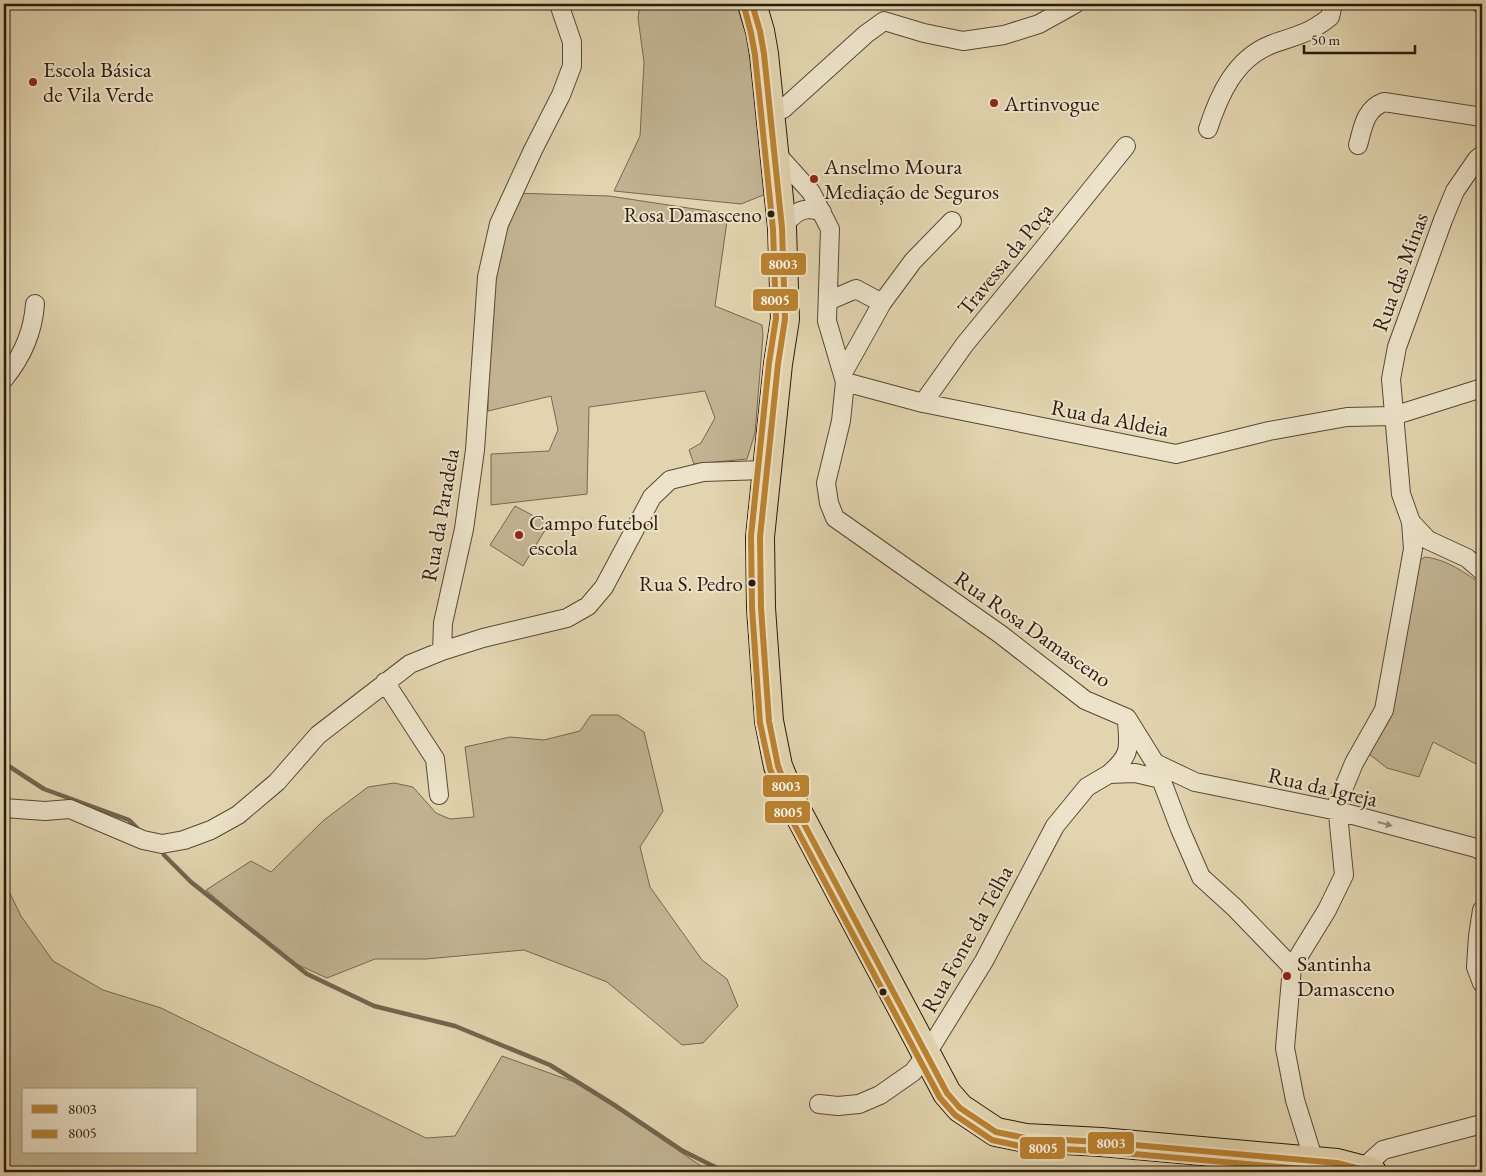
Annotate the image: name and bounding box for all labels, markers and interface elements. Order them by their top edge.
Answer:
scale bar [1304,22,1415,54]
text: 50 m [1311,30,1340,49]
place label: Escola Básica de Vila Verde [43,55,154,109]
marker: Escola Básica de Vila Verde [27,76,39,88]
place label: Artinvogue [1003,89,1100,118]
marker: Artinvogue [988,97,1000,109]
place label: Anselmo Moura Mediação de Seguros [823,152,999,206]
marker: Anselmo Moura Mediação de Seguros [808,173,820,185]
street label: Travessa da Poça [951,196,1059,321]
place label: Rosa Damasceno [624,201,762,228]
marker: Rosa Damasceno [766,209,776,219]
street label: Rua das Minas [1365,209,1435,335]
line badge: 8003 [760,252,807,276]
text: 8003 [768,255,798,273]
line badge: 8005 [752,288,799,312]
text: 8005 [760,291,790,309]
street label: Rua da Aldeia [1049,392,1171,444]
street label: Rua da Paradela [414,446,466,584]
place label: Campo futebol escola [529,508,658,562]
marker: Campo futebol escola [513,529,525,541]
street label: Rua Rosa Damasceno [949,564,1117,694]
place label: Rua S. Pedro [639,570,743,597]
marker: Rua S. Pedro [747,578,757,588]
street label: Rua da Igreja [1265,760,1381,814]
line badge: 8003 [762,774,810,798]
text: 8003 [771,777,801,795]
line badge: 8005 [764,800,811,824]
text: 8005 [773,803,803,821]
one-way arrow [1378,820,1393,828]
street label: Rua Fonte da Telha [915,860,1020,1018]
place label: Santinha Damasceno [1297,949,1395,1003]
marker: Santinha Damasceno [1281,970,1293,982]
unlabelled marker [878,987,888,997]
legend [22,1088,198,1154]
text: 8003 [68,1099,97,1118]
text: 8005 [68,1123,97,1142]
line badge: 8003 [1087,1131,1135,1155]
text: 8003 [1096,1134,1126,1152]
line badge: 8005 [1019,1136,1066,1160]
text: 8005 [1028,1139,1058,1157]

